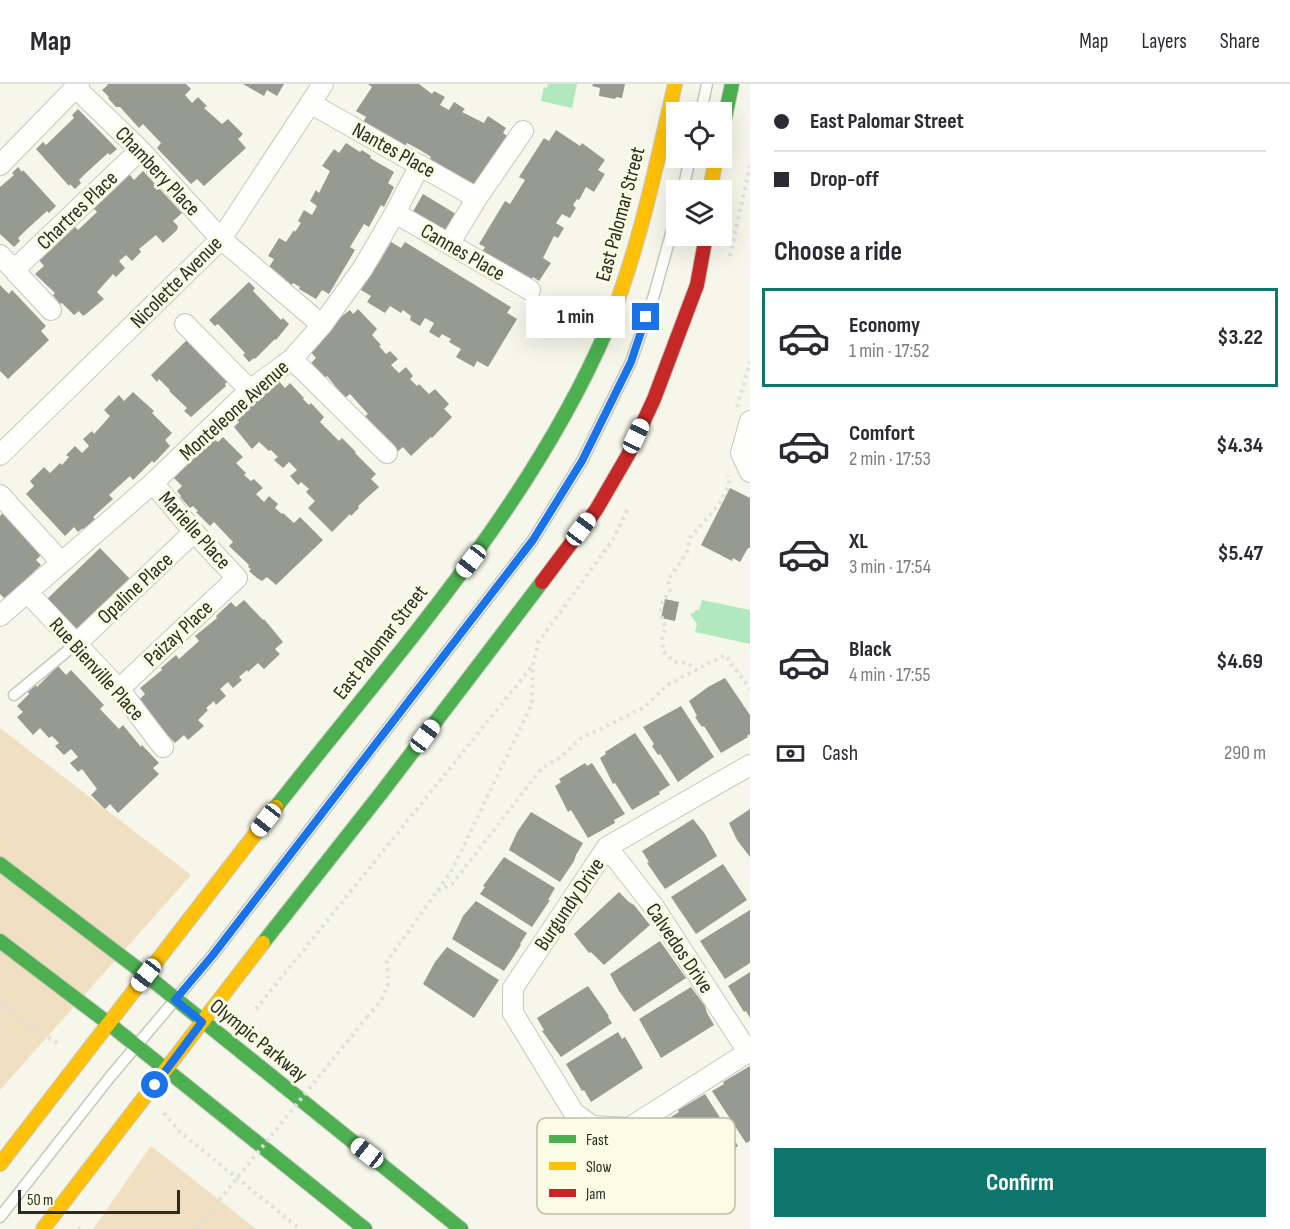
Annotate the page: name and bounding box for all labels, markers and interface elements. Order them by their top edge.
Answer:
text: Map [30,25,71,58]
text: Map [1079,29,1108,54]
text: Layers [1141,29,1187,54]
text: Share [1220,29,1260,54]
map controls [666,102,732,246]
button: locate [666,102,732,168]
text: East Palomar Street [810,108,964,135]
street label: Nantes Place [348,117,440,183]
street label: Chambery Place [110,121,205,221]
street label: East Palomar Street [591,144,650,284]
street label: Chartres Place [32,166,123,255]
text: Drop-off [810,166,879,193]
button: layers [666,180,732,246]
street label: Cannes Place [416,218,509,286]
street label: Nicolette Avenue [125,231,228,334]
text: Choose a ride [774,236,902,268]
callout: 1 min [526,296,625,338]
route end [632,303,659,330]
text: 1 min [557,305,594,329]
icon: car [777,311,831,365]
text: Economy [849,312,920,339]
text: $3.22 [1217,324,1263,351]
text: 1 min · 17:52 [849,339,930,363]
street label: Monteleone Avenue [175,355,294,466]
car [620,416,652,456]
icon: car [777,419,831,473]
text: Comfort [849,420,915,447]
text: $4.34 [1216,432,1263,459]
text: 2 min · 17:53 [849,447,931,471]
street label: Marielle Place [153,486,236,574]
car [563,509,599,549]
icon: car [777,527,831,581]
text: XL [849,528,868,555]
text: $5.47 [1217,540,1263,567]
car [453,541,489,581]
street label: Opaline Place [93,547,178,629]
text: 3 min · 17:54 [849,555,931,579]
street label: East Palomar Street [328,580,433,704]
street label: Paizay Place [139,595,218,672]
street label: Rue Bienville Place [44,613,149,726]
icon: car [777,635,831,689]
text: Black [849,636,891,663]
text: $4.69 [1216,648,1263,675]
text: 4 min · 17:55 [849,663,931,687]
car [407,716,443,756]
icon: cash [774,737,807,770]
text: Cash [822,740,858,767]
text: 290 m [1224,741,1266,765]
car [248,800,284,840]
street label: Burgundy Drive [529,853,610,955]
street label: Calvedos Drive [640,898,719,998]
car [128,955,164,995]
street label: Olympic Parkway [205,993,313,1087]
route start [141,1071,168,1098]
legend [537,1118,735,1214]
text: Fast [586,1131,609,1150]
car [347,1135,387,1171]
button: Confirm [774,1148,1266,1217]
text: Slow [586,1158,611,1177]
text: Jam [585,1185,606,1204]
scale bar [18,1187,180,1214]
text: 50 m [27,1191,53,1210]

